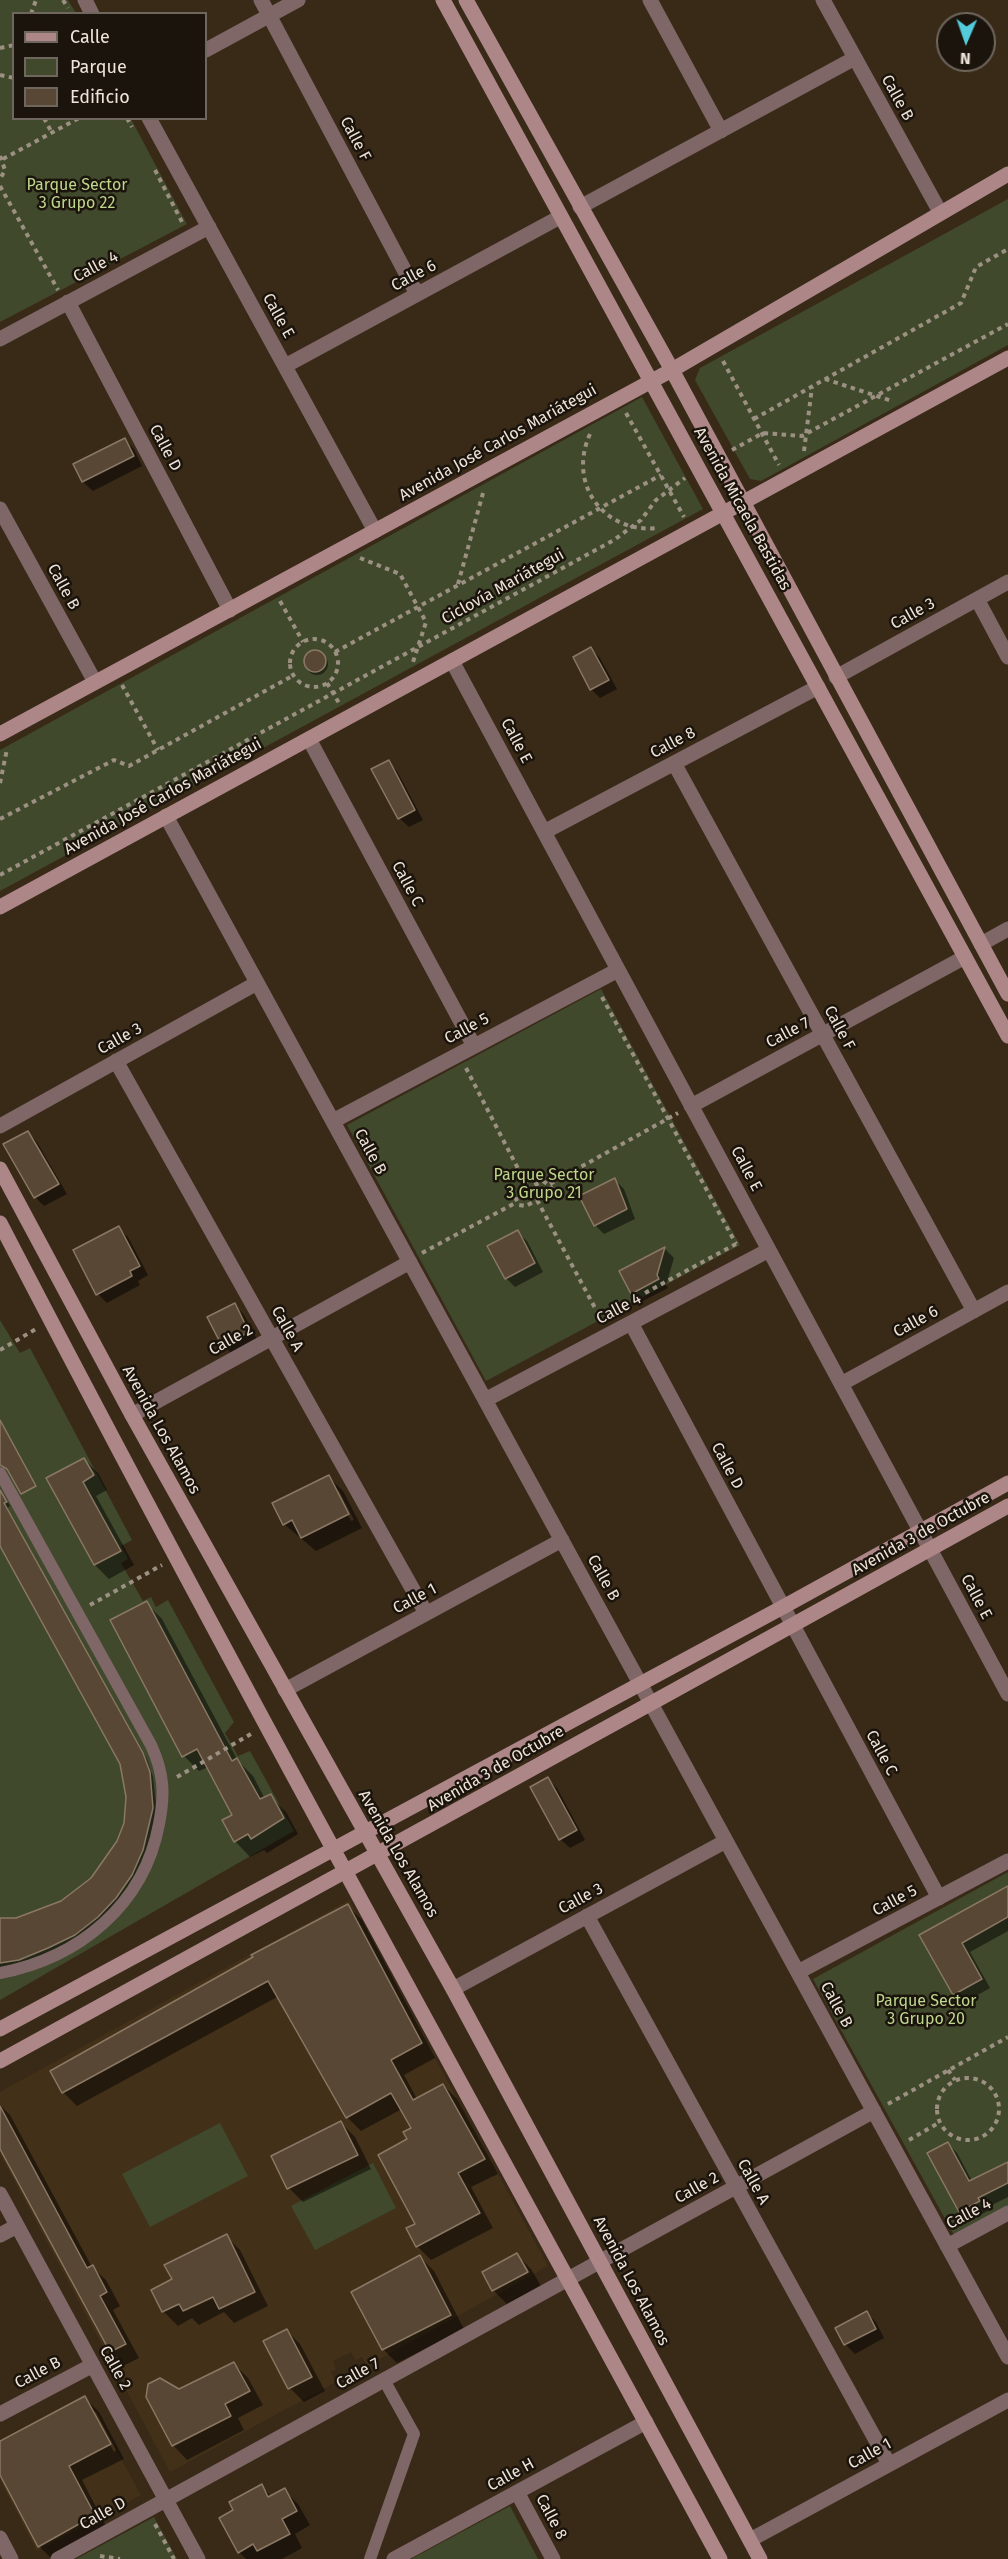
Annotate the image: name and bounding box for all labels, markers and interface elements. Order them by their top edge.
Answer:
legend [12,12,207,120]
north arrow [936,12,996,72]
text: Calle [70,26,110,48]
text: N [960,49,971,68]
text: Parque [70,56,127,78]
street label: Calle B [877,72,917,124]
text: Edificio [70,86,130,108]
street label: Calle F [335,114,375,164]
park label: Parque Sector 3 Grupo 22 [27,176,127,214]
street label: Calle 4 [70,247,122,287]
street label: Calle 6 [388,256,440,296]
street label: Calle E [258,290,298,342]
street label: Avenida José Carlos Mariátegui [396,381,600,505]
street label: Calle D [145,421,185,475]
street label: Avenida Micaela Bastidas [689,424,795,594]
street label: Ciclovía Mariátegui [438,545,568,629]
street label: Calle B [43,561,83,613]
street label: Calle 3 [888,594,938,634]
street label: Calle E [496,715,536,767]
street label: Calle 8 [647,723,699,763]
street label: Avenida José Carlos Mariátegui [61,735,265,859]
street label: Calle C [387,858,427,910]
street label: Calle F [819,1003,859,1053]
street label: Calle 5 [441,1009,493,1049]
street label: Calle 7 [763,1014,813,1052]
street label: Calle 3 [95,1019,145,1059]
street label: Calle B [350,1126,390,1178]
street label: Calle E [726,1143,766,1195]
park label: Parque Sector 3 Grupo 21 [494,1166,594,1204]
street label: Calle 4 [593,1289,645,1329]
street label: Calle 6 [890,1302,942,1342]
street label: Calle A [267,1303,307,1355]
street label: Calle 2 [206,1320,256,1360]
street label: Avenida Los Alamos [118,1362,204,1498]
street label: Calle D [707,1439,747,1493]
street label: Avenida 3 de Octubre [849,1488,993,1580]
street label: Calle B [583,1552,623,1604]
street label: Calle E [956,1571,996,1623]
street label: Calle 1 [390,1580,440,1618]
street label: Avenida 3 de Octubre [424,1722,568,1816]
street label: Calle C [861,1727,901,1779]
street label: Avenida Los Alamos [354,1787,442,1921]
street label: Calle 3 [555,1879,607,1919]
street label: Calle 5 [869,1881,921,1921]
street label: Calle B [816,1979,856,2031]
park label: Parque Sector 3 Grupo 20 [876,1992,976,2030]
street label: Calle A [733,2156,773,2208]
street label: Calle 2 [672,2168,722,2208]
street label: Calle 4 [943,2194,995,2234]
street label: Avenida Los Alamos [589,2213,673,2349]
street label: Calle 2 [95,2343,135,2393]
street label: Calle B [12,2353,64,2393]
street label: Calle 7 [333,2354,383,2394]
street label: Calle 1 [845,2434,895,2474]
street label: Calle H [484,2454,538,2496]
street label: Calle 8 [531,2491,571,2543]
street label: Calle D [77,2494,129,2534]

